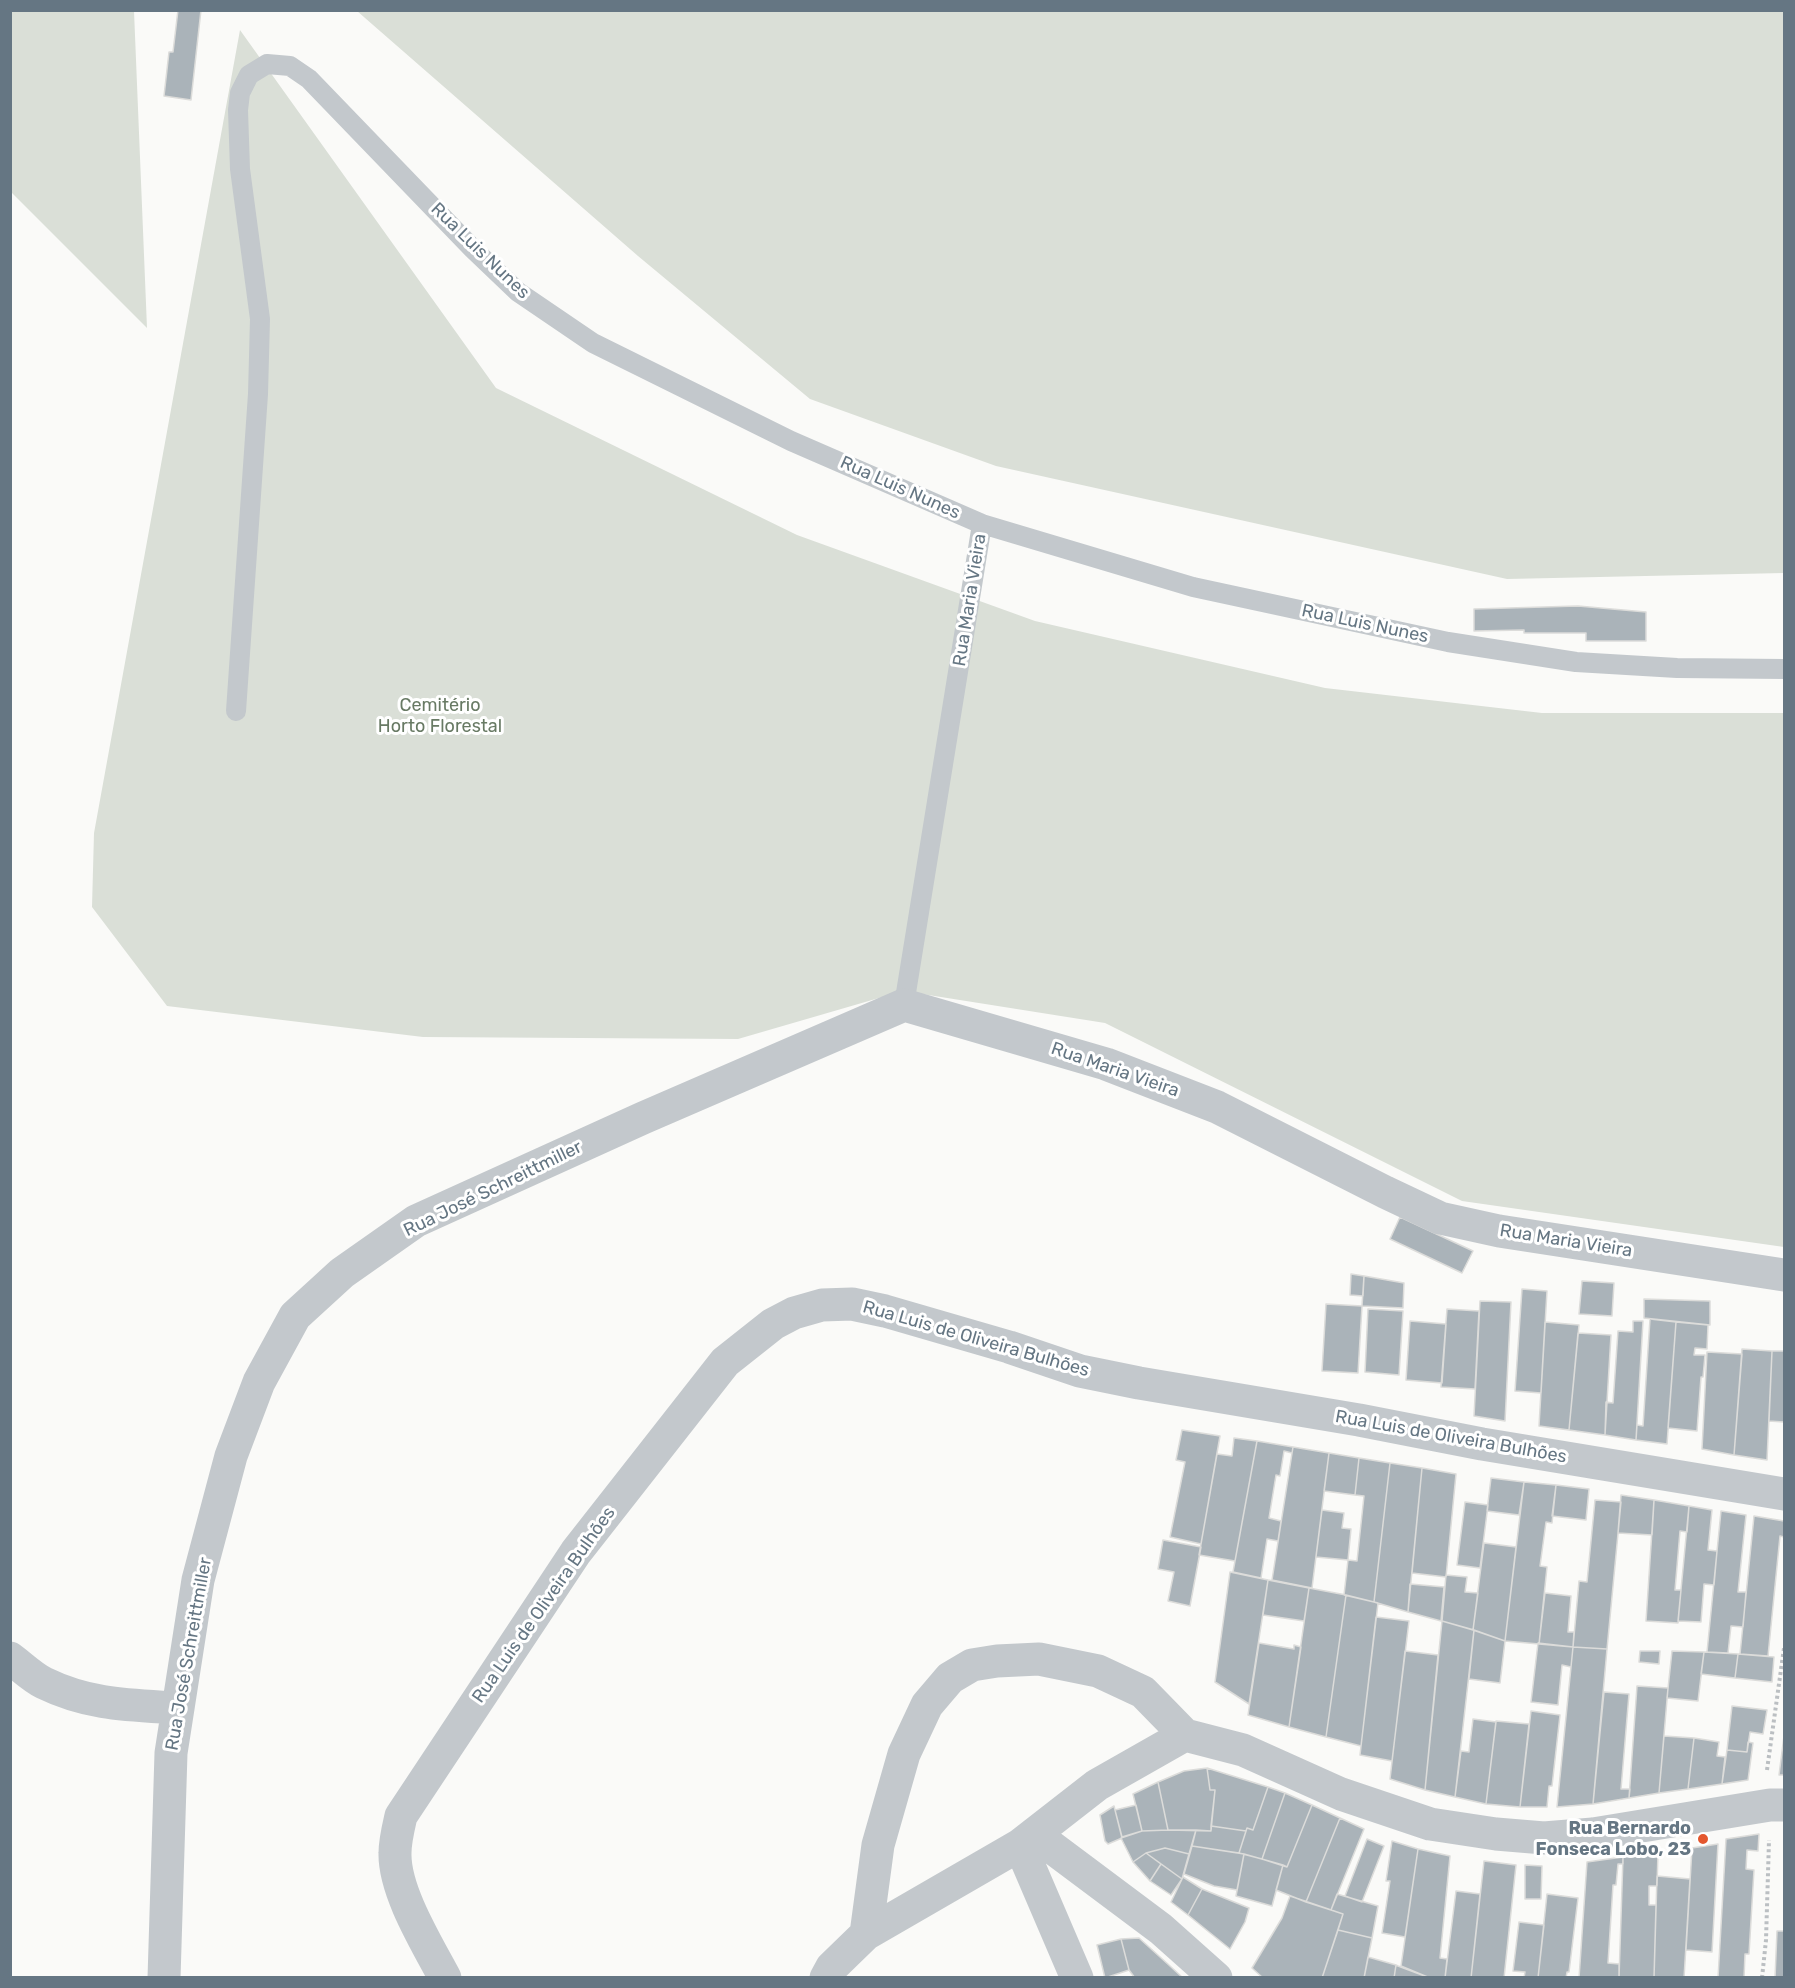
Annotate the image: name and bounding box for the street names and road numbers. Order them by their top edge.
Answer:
street label: Rua Luis Nunes [426,198,534,304]
street label: Rua Luis Nunes [837,452,963,524]
street label: Rua Maria Vieira [949,532,991,668]
street label: Rua Luis Nunes [1300,600,1430,648]
street label: Rua Maria Vieira [1048,1038,1182,1102]
street label: Rua José Schreittmiller [400,1136,586,1242]
street label: Rua Maria Vieira [1498,1220,1634,1262]
street label: Rua Luis de Oliveira Bulhões [860,1296,1092,1382]
street label: Rua Luis de Oliveira Bulhões [1334,1406,1568,1468]
street label: Rua Luis de Oliveira Bulhões [468,1503,620,1707]
street label: Rua José Schreittmiller [161,1556,217,1752]

